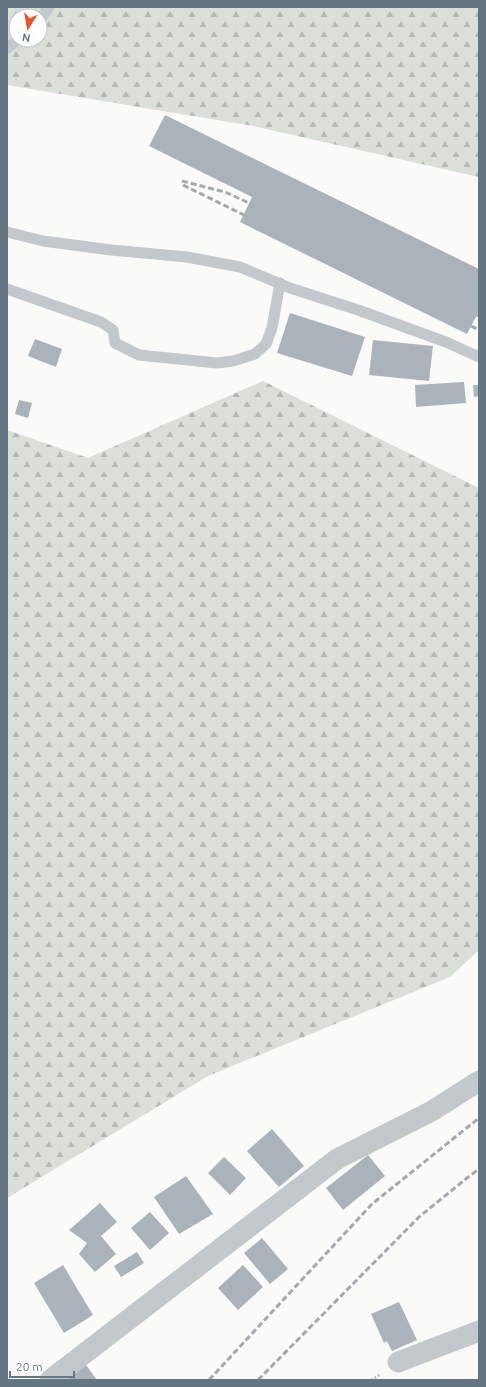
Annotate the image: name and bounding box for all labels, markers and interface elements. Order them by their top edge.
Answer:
north arrow [8,8,48,48]
text: N [21,31,31,44]
scale bar [10,1353,74,1379]
text: 20 m [16,1360,43,1373]

